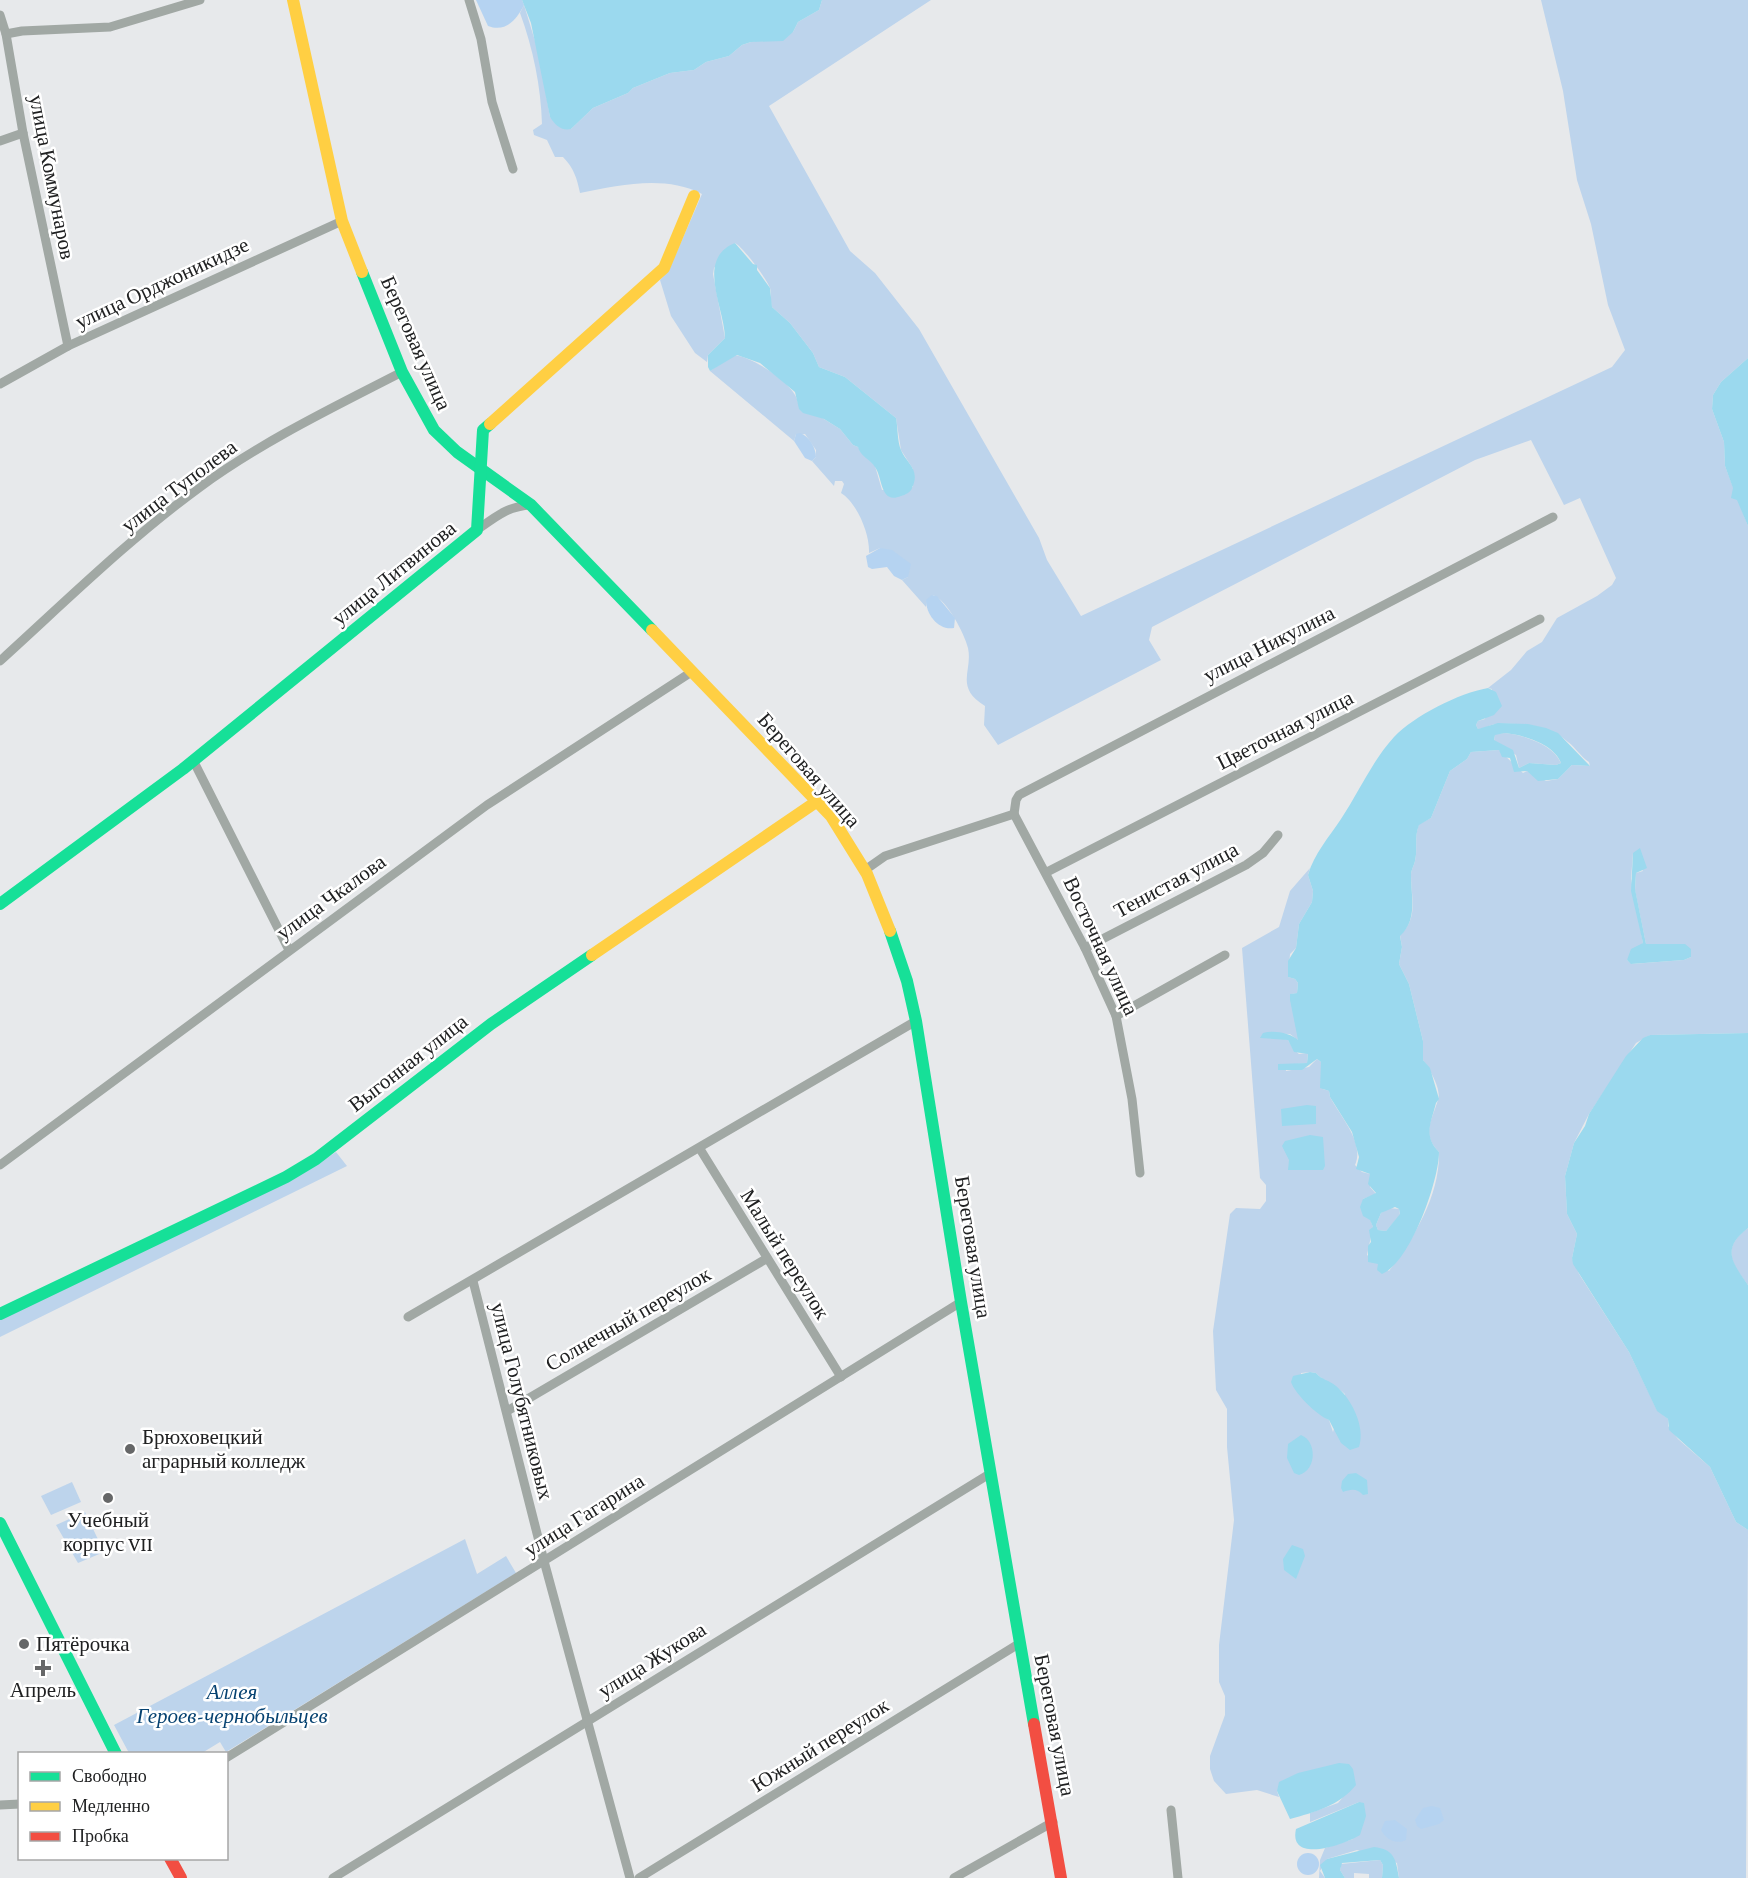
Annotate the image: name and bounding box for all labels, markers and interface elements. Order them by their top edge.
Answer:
street label: улица Коммунаров [24,93,80,262]
street label: улица Орджоникидзе [71,232,253,334]
street label: Береговая улица [376,272,457,414]
street label: улица Туполева [117,434,242,537]
street label: улица Литвинова [327,515,461,630]
street label: улица Никулина [1199,600,1339,687]
street label: Цветочная улица [1213,685,1358,775]
street label: Береговая улица [753,708,866,833]
street label: Тенистая улица [1110,837,1243,923]
street label: улица Чкалова [272,849,391,945]
street label: Восточная улица [1058,873,1144,1020]
street label: Выгонная улица [344,1009,473,1117]
street label: Береговая улица [950,1174,996,1321]
street label: Малый переулок [735,1185,835,1324]
street label: Солнечный переулок [541,1262,715,1376]
street label: улица Голубятниковых [486,1300,558,1503]
place label: Брюховецкий аграрный колледж [142,1425,306,1473]
marker: Брюховецкий аграрный колледж [123,1442,137,1456]
street label: улица Гагарина [520,1468,649,1561]
marker: Учебный корпус VII [101,1491,115,1505]
place label: Учебный корпус VII [63,1508,153,1556]
street label: улица Жукова [594,1617,711,1703]
place label: Пятёрочка [36,1632,130,1656]
marker: Пятёрочка [17,1637,31,1651]
street label: Береговая улица [1029,1652,1081,1799]
marker: Апрель [36,1661,50,1675]
place label: Апрель [10,1678,76,1702]
park label: Аллея Героев-чернобыльцев [135,1680,328,1728]
street label: Южный переулок [747,1693,894,1797]
legend [18,1752,228,1860]
text: Свободно [72,1766,147,1786]
text: Медленно [72,1796,150,1816]
text: Пробка [72,1826,129,1846]

